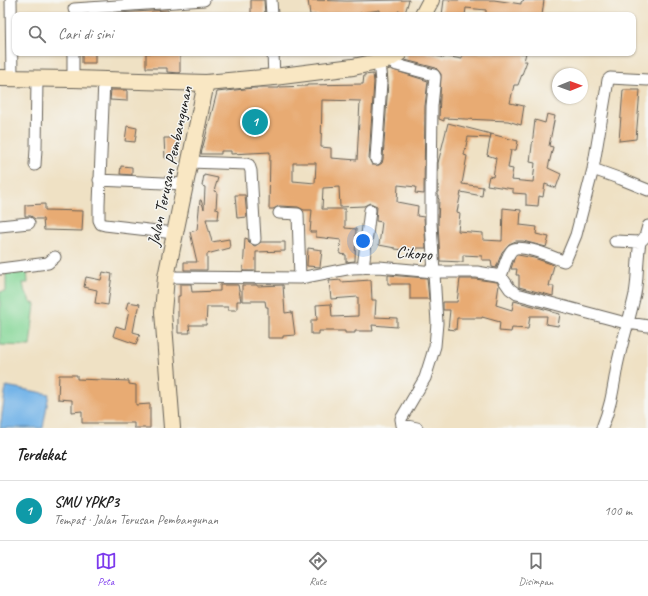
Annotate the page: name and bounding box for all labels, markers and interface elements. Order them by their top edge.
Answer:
search box [12,12,636,56]
icon: search [26,23,48,45]
text: Cari di sini [58,25,113,44]
north arrow [552,68,588,104]
street label: Jalan Terusan Pembangunan [143,84,197,249]
pin: 1 [242,107,268,137]
your location [353,231,373,251]
street label: Cikopo [395,241,434,265]
text: Terdekat [16,444,66,465]
text: SMU YPKP3 [54,493,119,512]
text: 1 [26,503,32,519]
text: 100 m [604,503,632,519]
text: Tempat · Jalan Terusan Pembangunan [54,512,218,528]
tab: Peta [95,550,117,588]
tab: Rute [307,550,329,588]
tab: Disimpan [518,550,553,588]

